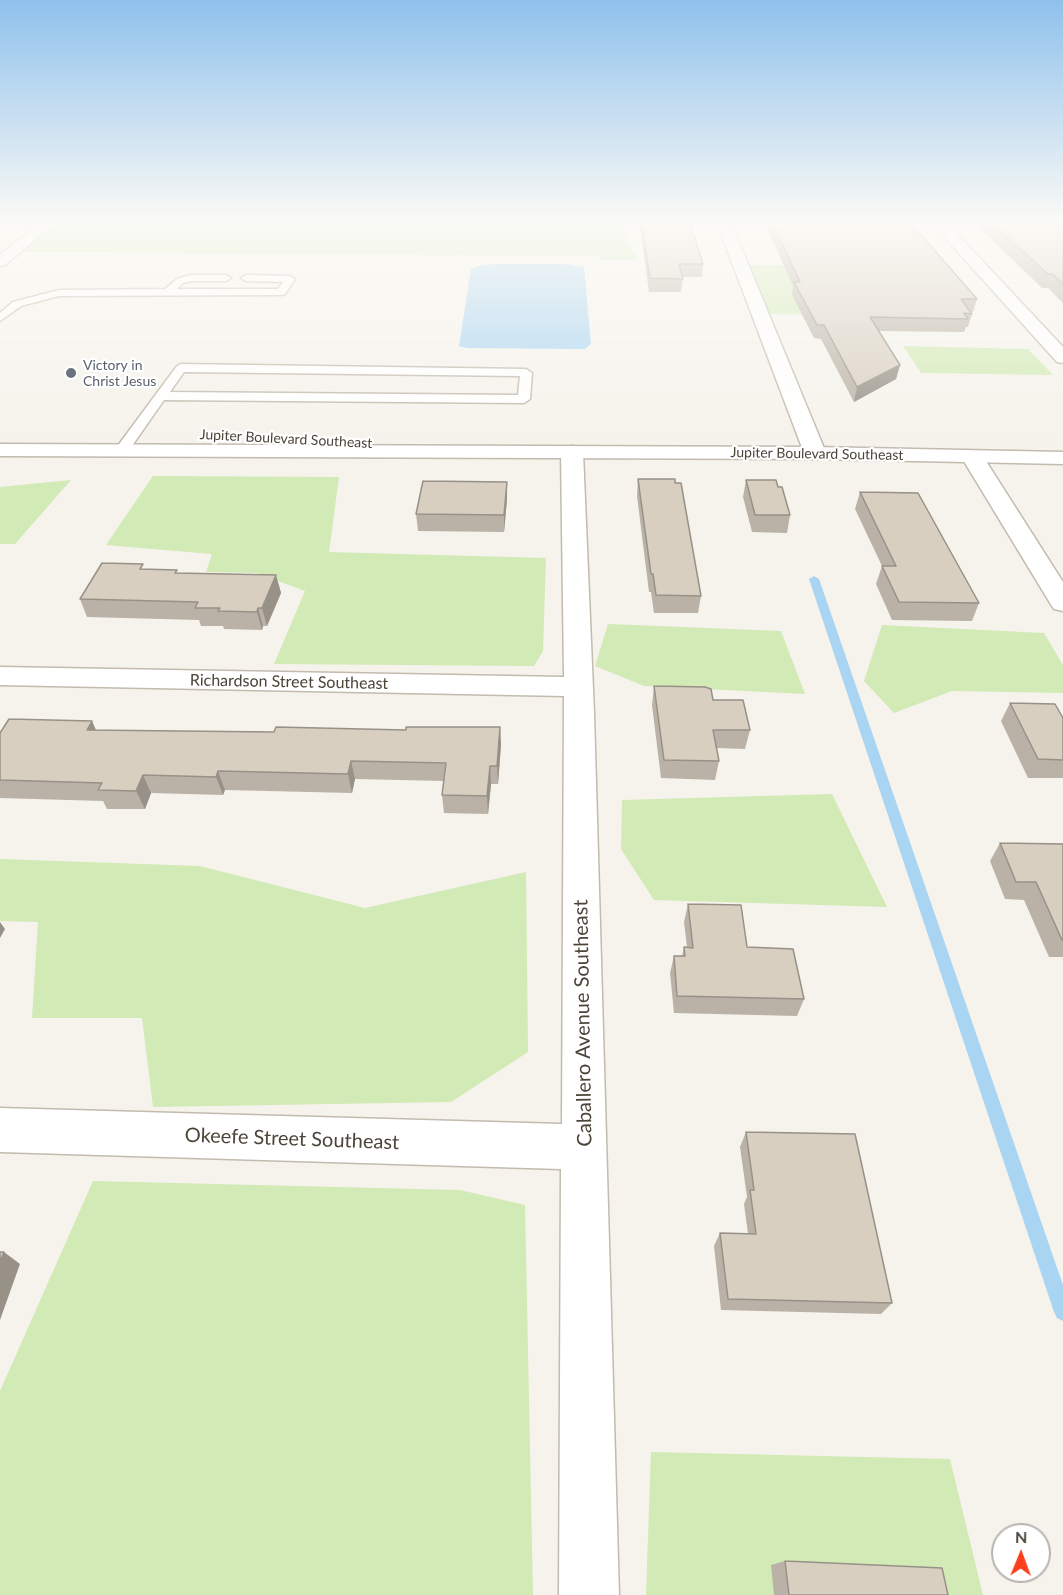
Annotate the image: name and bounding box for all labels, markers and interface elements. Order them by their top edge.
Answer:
place label: Victory in Christ Jesus [83,357,156,390]
marker: Victory in Christ Jesus [64,366,78,380]
street label: Jupiter Boulevard Southeast [199,426,373,452]
street label: Jupiter Boulevard Southeast [730,444,904,464]
street label: Richardson Street Southeast [190,671,388,693]
street label: Caballero Avenue Southeast [569,899,597,1147]
street label: Okeefe Street Southeast [184,1123,400,1155]
north arrow [991,1523,1051,1583]
text: N [1015,1527,1028,1546]

